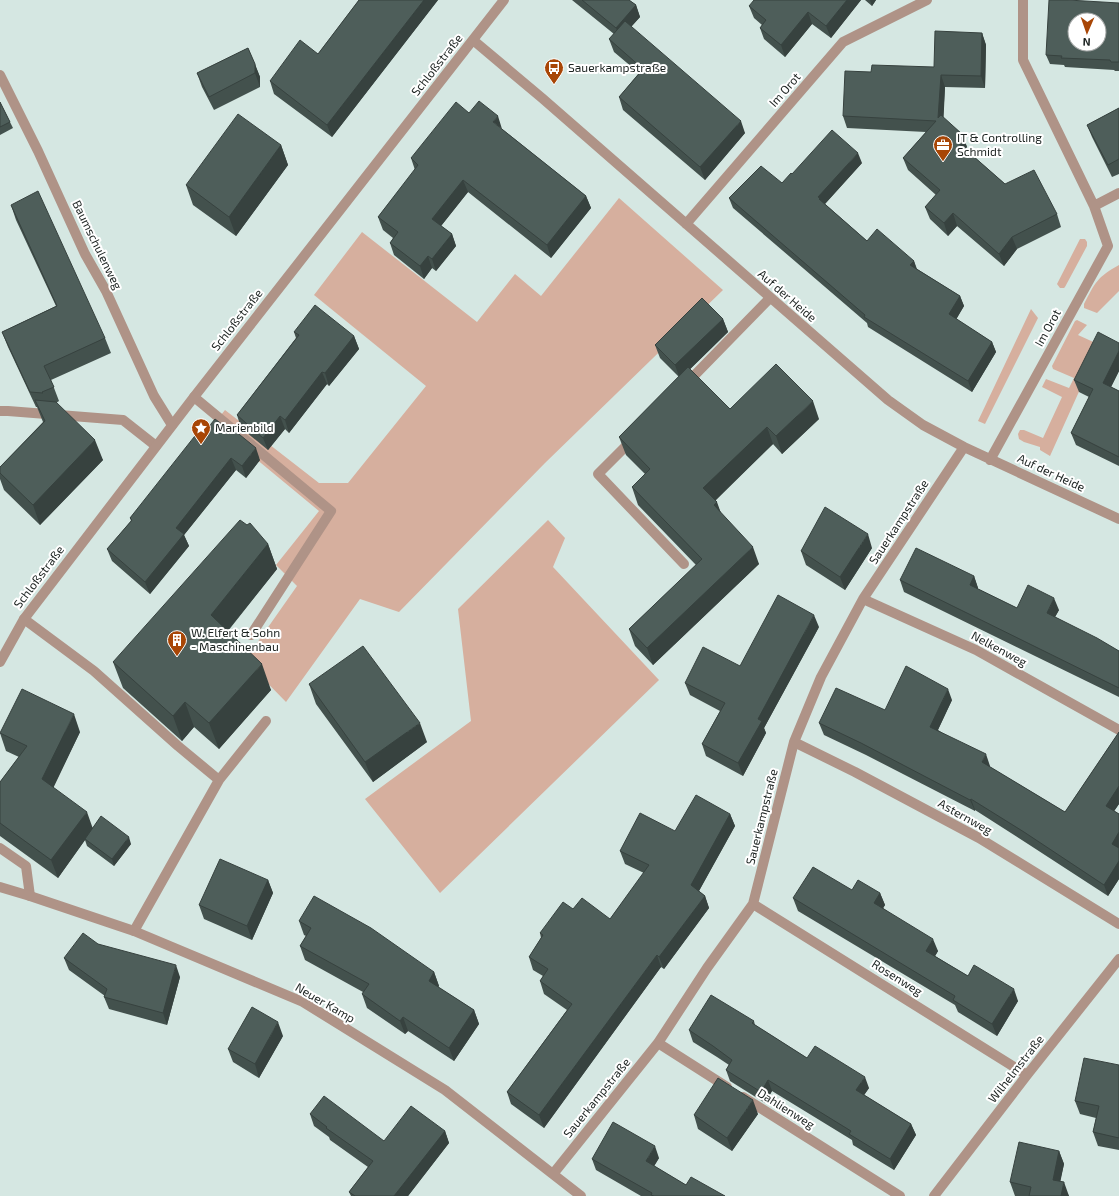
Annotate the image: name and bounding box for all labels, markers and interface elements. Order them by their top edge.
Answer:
north arrow [1067,12,1107,52]
street label: Schloßstraße [408,31,465,98]
text: N [1082,36,1091,49]
bus stop icon: Sauerkampstraße [543,57,565,85]
place label: Sauerkampstraße [568,60,666,74]
street label: Im Orot [766,69,803,109]
place label: IT & Controlling Schmidt [957,130,1042,158]
office icon: IT & Controlling Schmidt [932,134,954,162]
street label: Baumschulenweg [70,198,126,292]
street label: Auf der Heide [756,266,820,324]
street label: Schloßstraße [208,286,265,353]
street label: Im Orot [1031,306,1063,349]
place icon: Marienbild [190,417,212,445]
place label: Marienbild [215,420,274,434]
street label: Auf der Heide [1016,450,1087,494]
street label: Sauerkampstraße [866,476,931,566]
street label: Schloßstraße [10,542,66,610]
place label: W. Elfert & Sohn - Maschinenbau [191,625,280,653]
street label: Nelkenweg [969,628,1030,669]
building icon: W. Elfert & Sohn - Maschinenbau [166,629,188,657]
street label: Sauerkampstraße [742,767,780,866]
street label: Asternweg [936,796,995,837]
street label: Rosenweg [870,956,926,998]
street label: Neuer Kamp [293,979,358,1025]
street label: Wilhelmstraße [984,1032,1046,1105]
street label: Sauerkampstraße [560,1055,633,1140]
street label: Dahlienweg [755,1085,818,1131]

